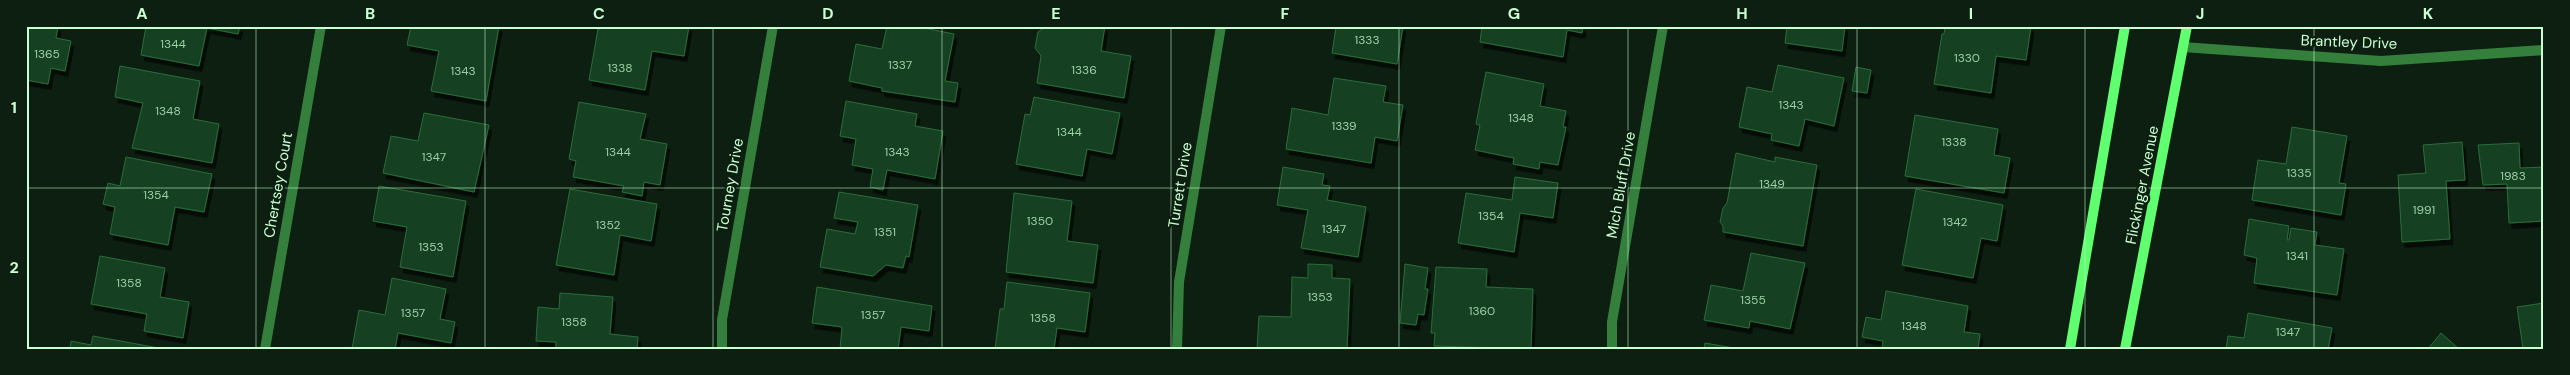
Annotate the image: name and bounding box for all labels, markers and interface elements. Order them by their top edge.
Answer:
text: A [136,3,148,24]
text: B [365,3,375,24]
text: C [593,3,605,24]
text: D [822,3,834,24]
text: E [1051,3,1061,24]
text: F [1281,3,1290,24]
text: G [1508,3,1520,24]
text: H [1736,3,1748,24]
text: I [1969,3,1973,24]
text: J [2196,3,2204,24]
text: K [2423,3,2434,24]
street label: Brantley Drive [2300,30,2398,54]
house number: 1333 [1354,32,1380,48]
house number: 1344 [160,36,186,52]
house number: 1365 [34,46,60,62]
house number: 1330 [1954,50,1980,66]
house number: 1337 [888,57,912,73]
house number: 1338 [607,60,633,76]
house number: 1336 [1071,62,1097,78]
house number: 1343 [450,63,476,79]
text: 1 [11,97,17,118]
house number: 1343 [1778,97,1804,113]
house number: 1348 [155,103,181,119]
house number: 1348 [1508,110,1534,126]
house number: 1339 [1331,118,1357,134]
house number: 1344 [1056,124,1082,140]
street label: Flickinger Avenue [2121,124,2163,246]
street label: Chertsey Court [259,130,297,239]
street label: Mich Bluff Drive [1602,130,1640,240]
house number: 1338 [1941,134,1967,150]
street label: Tourney Drive [712,137,748,233]
street label: Turrett Drive [1163,141,1197,229]
house number: 1344 [605,144,631,160]
house number: 1343 [884,144,910,160]
house number: 1347 [422,149,446,165]
house number: 1335 [2286,165,2312,181]
house number: 1983 [2500,168,2526,184]
house number: 1349 [1759,176,1785,192]
house number: 1354 [143,187,169,203]
house number: 1991 [2413,202,2435,218]
house number: 1354 [1478,208,1504,224]
house number: 1350 [1027,213,1053,229]
house number: 1342 [1942,214,1968,230]
house number: 1352 [596,217,621,233]
house number: 1347 [1322,221,1346,237]
house number: 1351 [874,224,896,240]
house number: 1353 [418,239,444,255]
house number: 1341 [2286,248,2308,264]
text: 2 [9,257,19,278]
house number: 1358 [116,275,142,291]
house number: 1353 [1307,289,1333,305]
house number: 1355 [1740,292,1766,308]
house number: 1360 [1469,303,1495,319]
house number: 1357 [401,305,425,321]
house number: 1357 [861,307,885,323]
house number: 1358 [1030,310,1056,326]
house number: 1358 [561,314,587,330]
house number: 1348 [1901,318,1927,334]
house number: 1347 [2276,324,2300,340]

